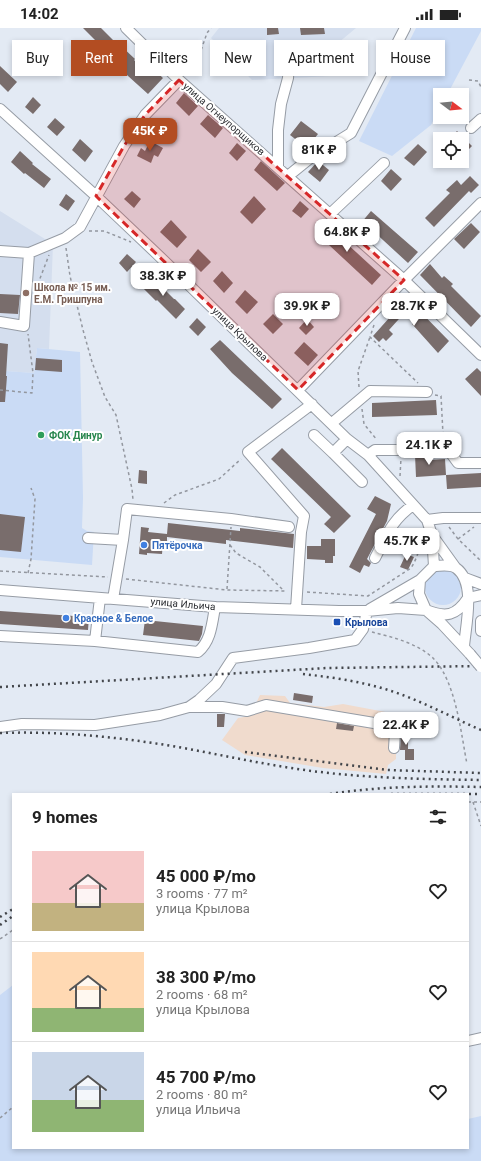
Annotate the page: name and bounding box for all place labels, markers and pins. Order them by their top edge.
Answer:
pin: 45K ₽ [122,118,178,152]
pin: 81K ₽ [291,137,347,171]
pin: 64.8K ₽ [310,219,384,253]
pin: 38.3K ₽ [126,263,200,297]
place label: Школа № 15 им. Е.М. Гришпуна [34,282,111,305]
marker: Школа № 15 им. Е.М. Гришпуна [21,288,31,298]
pin: 39.9K ₽ [270,293,344,327]
pin: 28.7K ₽ [377,293,451,327]
marker: ФОК Динур [36,430,46,440]
place label: ФОК Динур [49,430,103,441]
pin: 24.1K ₽ [392,432,466,466]
pin: 45.7K ₽ [370,528,444,562]
marker: Пятёрочка [139,540,149,550]
place label: Пятёрочка [152,540,203,551]
marker: Красное & Белое [61,613,71,623]
place label: Красное & Белое [74,613,154,624]
marker: Крылова [332,617,342,627]
place label: Крылова [345,617,388,628]
pin: 22.4K ₽ [369,712,443,746]

